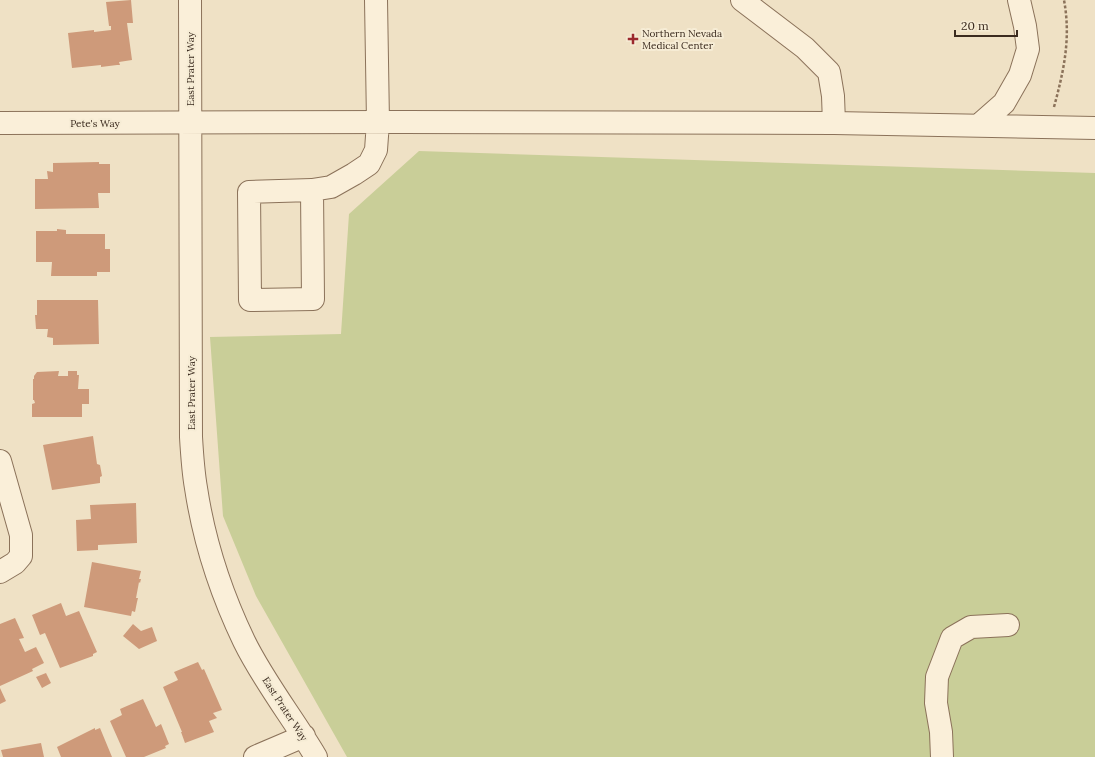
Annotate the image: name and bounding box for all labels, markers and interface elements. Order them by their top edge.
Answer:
scale bar [955,12,1017,38]
text: 20 m [961,18,989,33]
place label: Northern Nevada Medical Center [642,27,722,52]
street label: East Prater Way [184,31,197,106]
marker: Northern Nevada Medical Center [627,33,639,45]
street label: Pete's Way [70,117,121,130]
street label: East Prater Way [185,355,198,430]
street label: East Prater Way [259,674,311,744]

